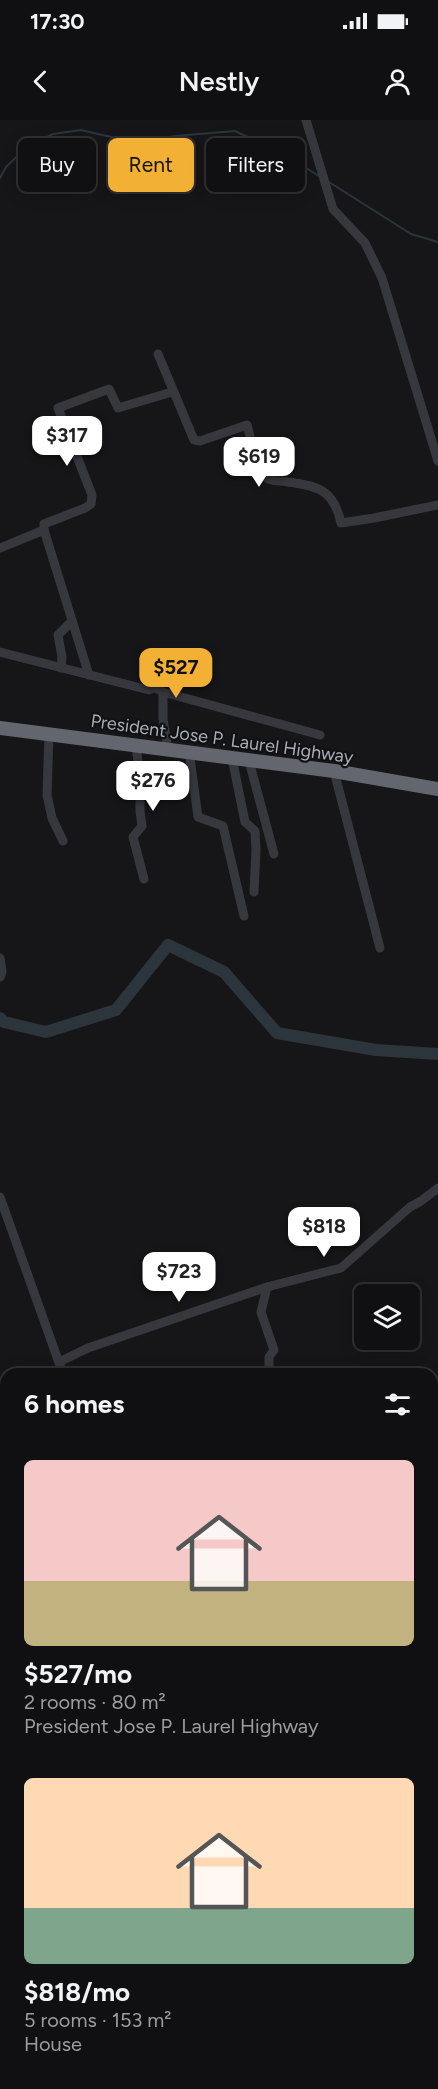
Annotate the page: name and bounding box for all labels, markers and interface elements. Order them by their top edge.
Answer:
text: 17:30 [30,8,85,35]
icon: back [24,65,57,98]
text: Nestly [179,65,259,98]
icon: person [381,65,414,98]
chip: Buy [18,138,96,192]
chip: Rent [108,138,194,192]
chip: Filters [206,138,305,192]
pin: $317 [31,416,103,467]
text: $317 [46,423,88,447]
pin: $619 [223,437,295,488]
text: $619 [238,444,280,468]
pin: $527 [140,648,212,699]
text: $527 [153,655,199,679]
street label: President Jose P. Laurel Highway [89,710,355,768]
pin: $276 [117,761,189,812]
text: $276 [130,768,176,792]
pin: $818 [288,1207,360,1258]
text: $818 [302,1214,346,1238]
pin: $723 [143,1252,215,1303]
text: $723 [157,1259,201,1283]
map controls [354,1284,420,1350]
button: layers [354,1284,420,1350]
text: 6 homes [24,1388,124,1420]
icon: filters [381,1388,414,1421]
icon: home [165,1499,273,1607]
text: $527/mo [24,1658,132,1690]
text: 2 rooms · 80 m² [24,1690,166,1714]
text: President Jose P. Laurel Highway [24,1714,318,1738]
icon: home [165,1817,273,1925]
text: $818/mo [24,1976,130,2008]
text: 5 rooms · 153 m² [24,2008,172,2032]
text: House [24,2032,82,2056]

